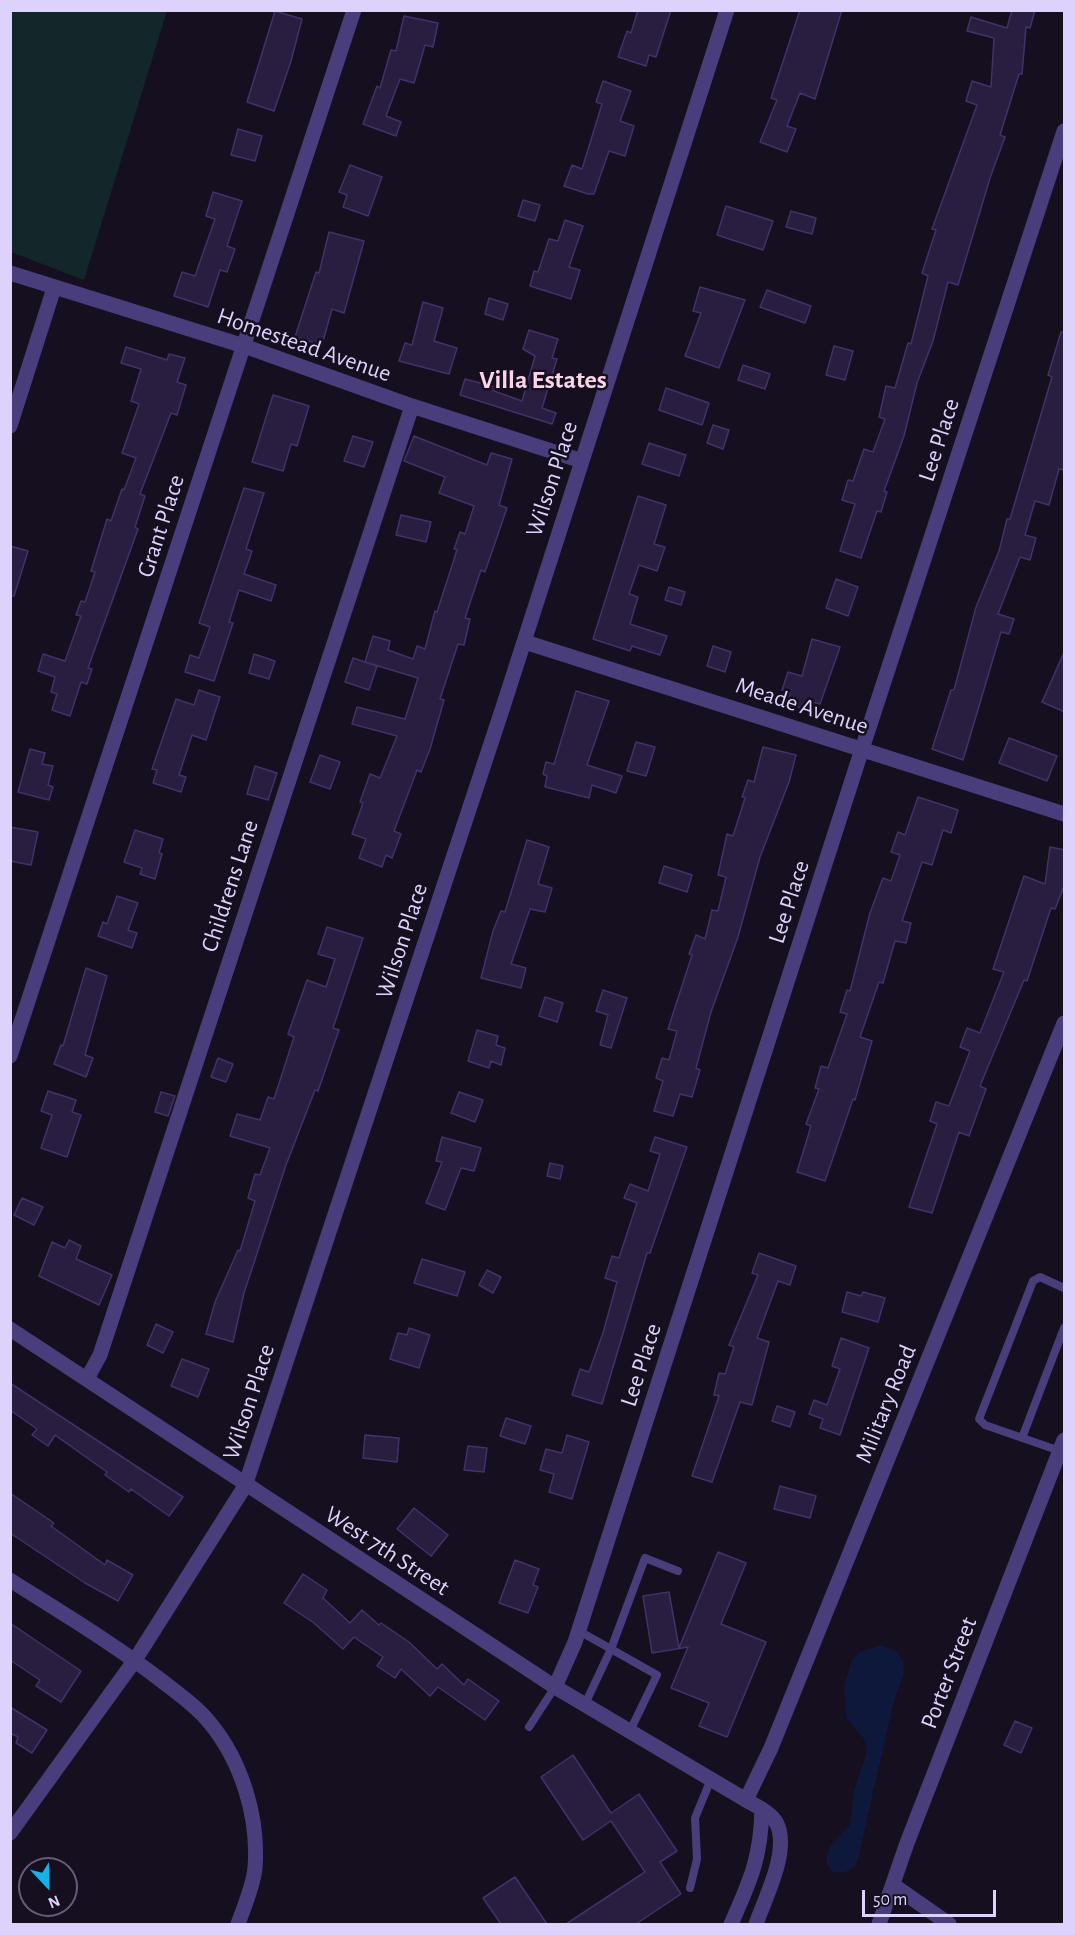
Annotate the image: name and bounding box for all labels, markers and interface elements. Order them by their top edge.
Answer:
street label: Homestead Avenue [213,302,395,388]
district label: Villa Estates [479,364,607,396]
street label: Lee Place [912,395,966,485]
street label: Wilson Place [520,418,584,540]
street label: Grant Place [131,471,191,581]
street label: Meade Avenue [732,671,872,741]
street label: Childrens Lane [195,816,265,956]
street label: Lee Place [762,857,816,947]
street label: Wilson Place [370,880,434,1002]
street label: Lee Place [614,1320,668,1410]
street label: Wilson Place [217,1341,281,1463]
street label: Military Road [849,1341,923,1467]
street label: West 7th Street [319,1500,455,1602]
street label: Porter Street [915,1613,983,1733]
north arrow [18,1857,78,1917]
scale bar [865,1878,998,1916]
text: 50 m [873,1891,907,1909]
text: N [46,1892,62,1911]

